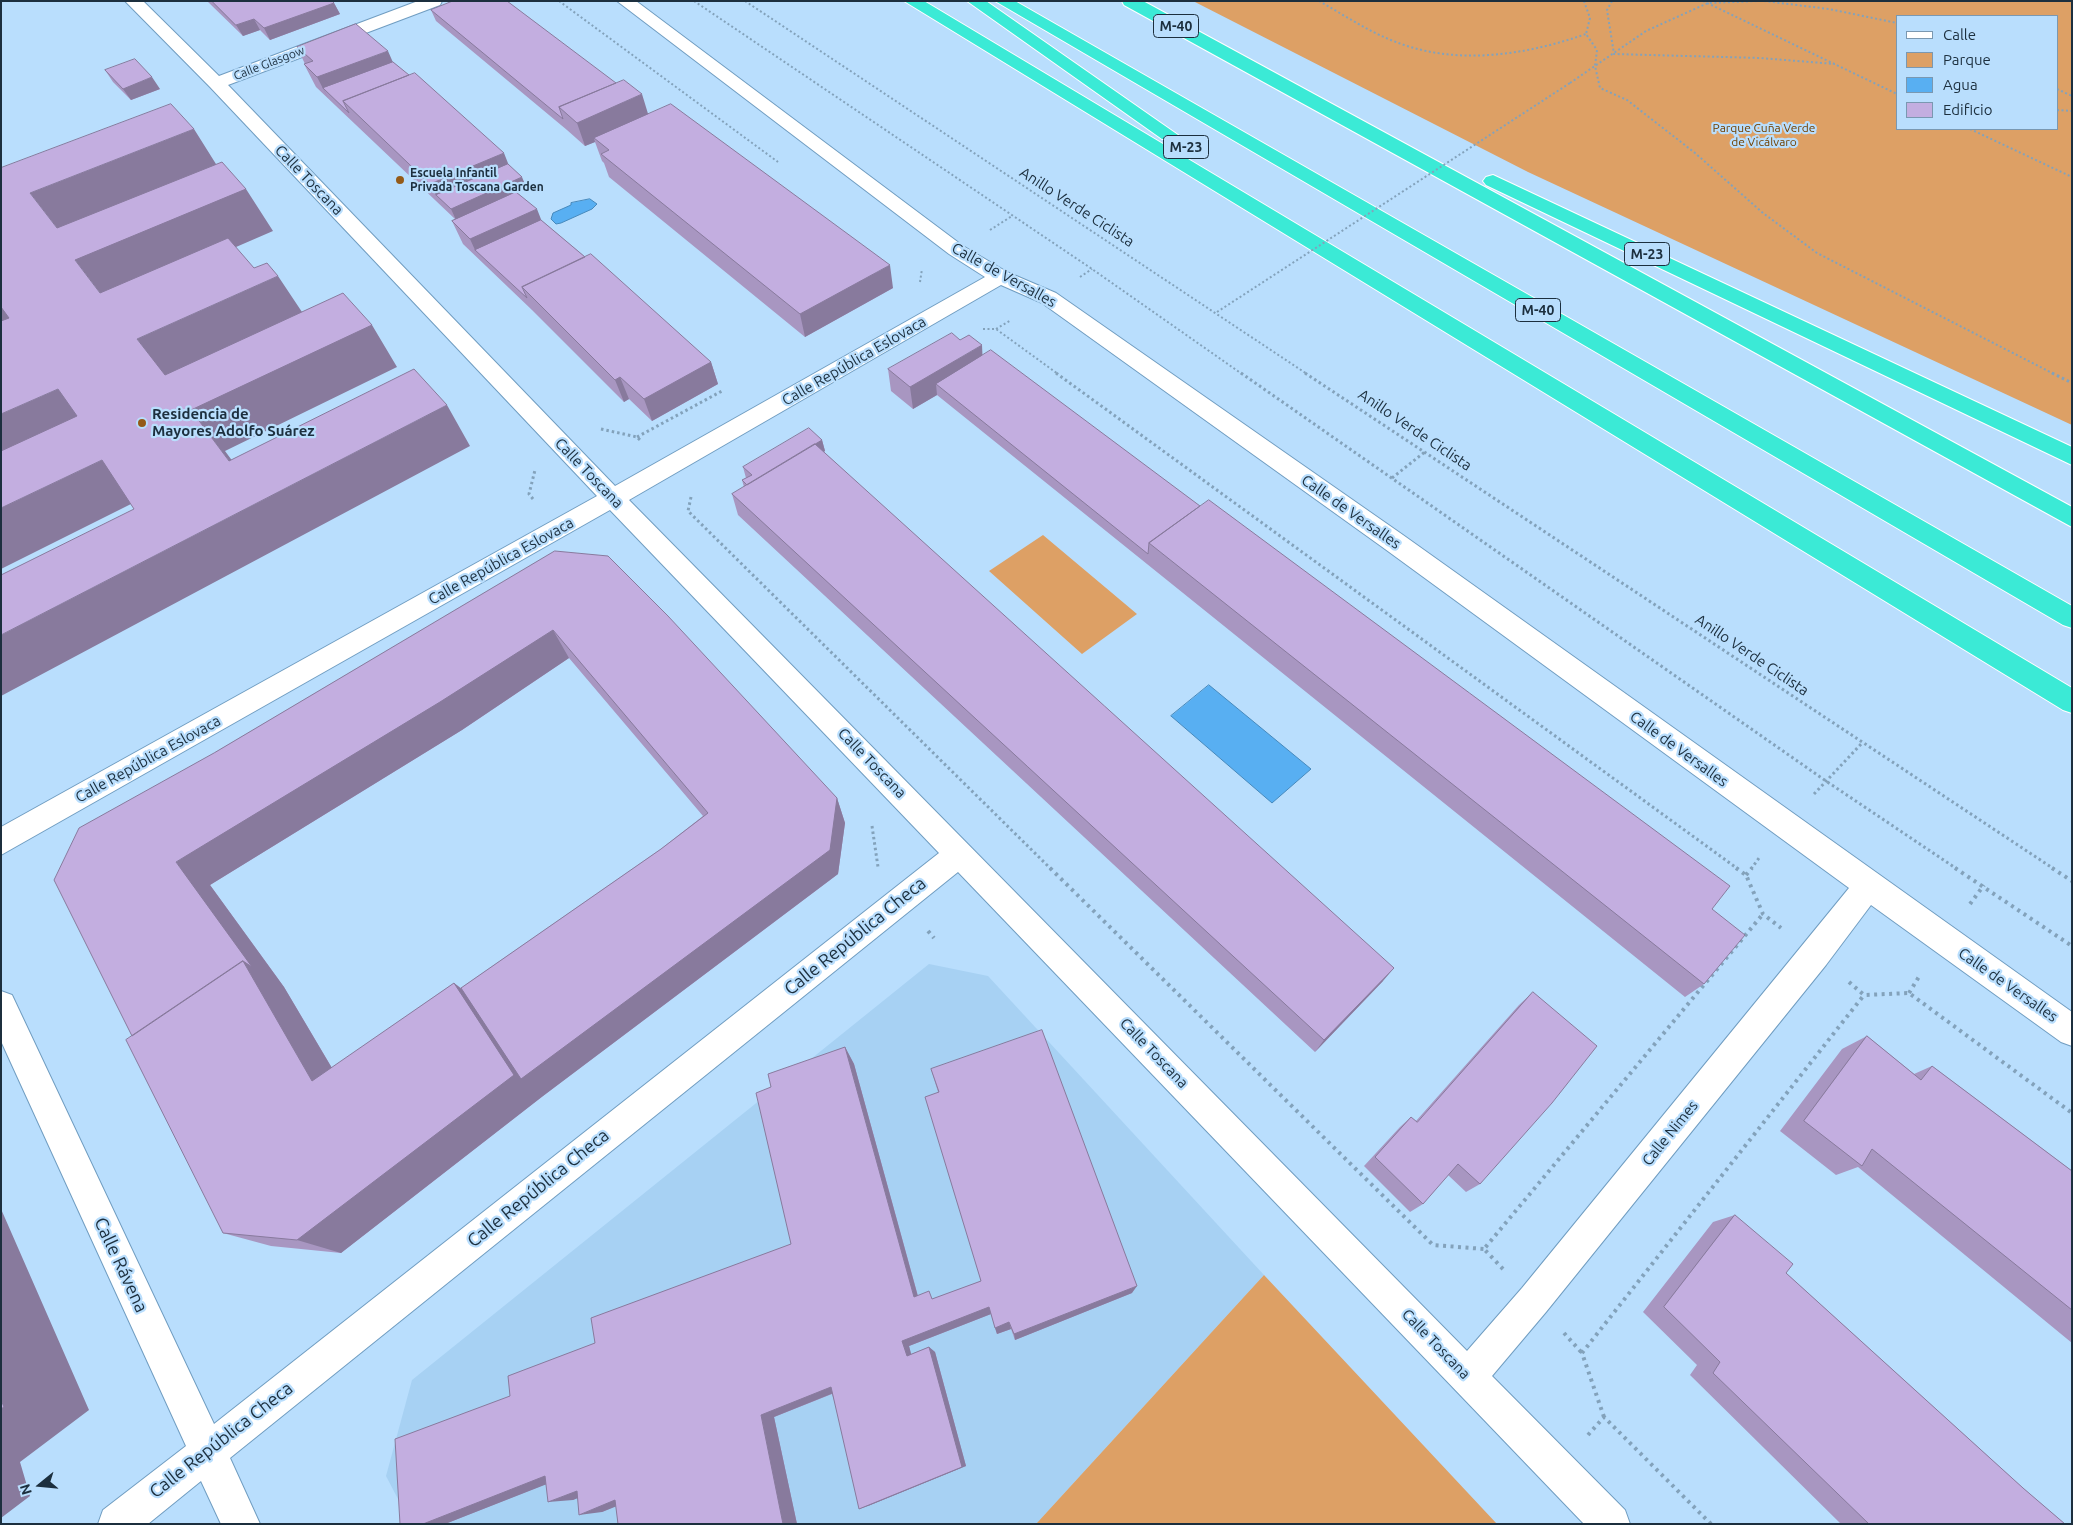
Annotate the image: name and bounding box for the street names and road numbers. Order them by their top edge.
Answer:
road number: M-40 [1154,15,1198,38]
street label: Calle Glasgow [231,43,307,83]
road number: M-23 [1164,136,1208,158]
street label: Calle Toscana [271,141,347,219]
street label: Anillo Verde Ciclista [1016,163,1138,251]
street label: Calle de Versalles [949,239,1059,311]
road number: M-23 [1624,242,1670,266]
road number: M-40 [1516,298,1560,322]
street label: Calle República Eslovaca [779,312,929,410]
street label: Anillo Verde Ciclista [1355,385,1475,475]
street label: Calle Toscana [551,434,627,512]
street label: Calle de Versalles [1298,471,1404,553]
street label: Calle República Eslovaca [425,514,577,608]
street label: Anillo Verde Ciclista [1692,610,1812,700]
street label: Calle de Versalles [1626,707,1732,791]
street label: Calle República Eslovaca [72,712,224,806]
street label: Calle Toscana [834,724,910,802]
street label: Calle República Checa [780,872,930,1000]
street label: Calle de Versalles [1955,944,2061,1026]
street label: Calle Toscana [1116,1014,1192,1092]
street label: Calle Nimes [1638,1097,1702,1169]
street label: Calle República Checa [463,1124,613,1252]
street label: Calle Rávena [90,1214,152,1316]
street label: Calle Toscana [1398,1305,1474,1383]
street label: Calle República Checa [145,1377,297,1503]

